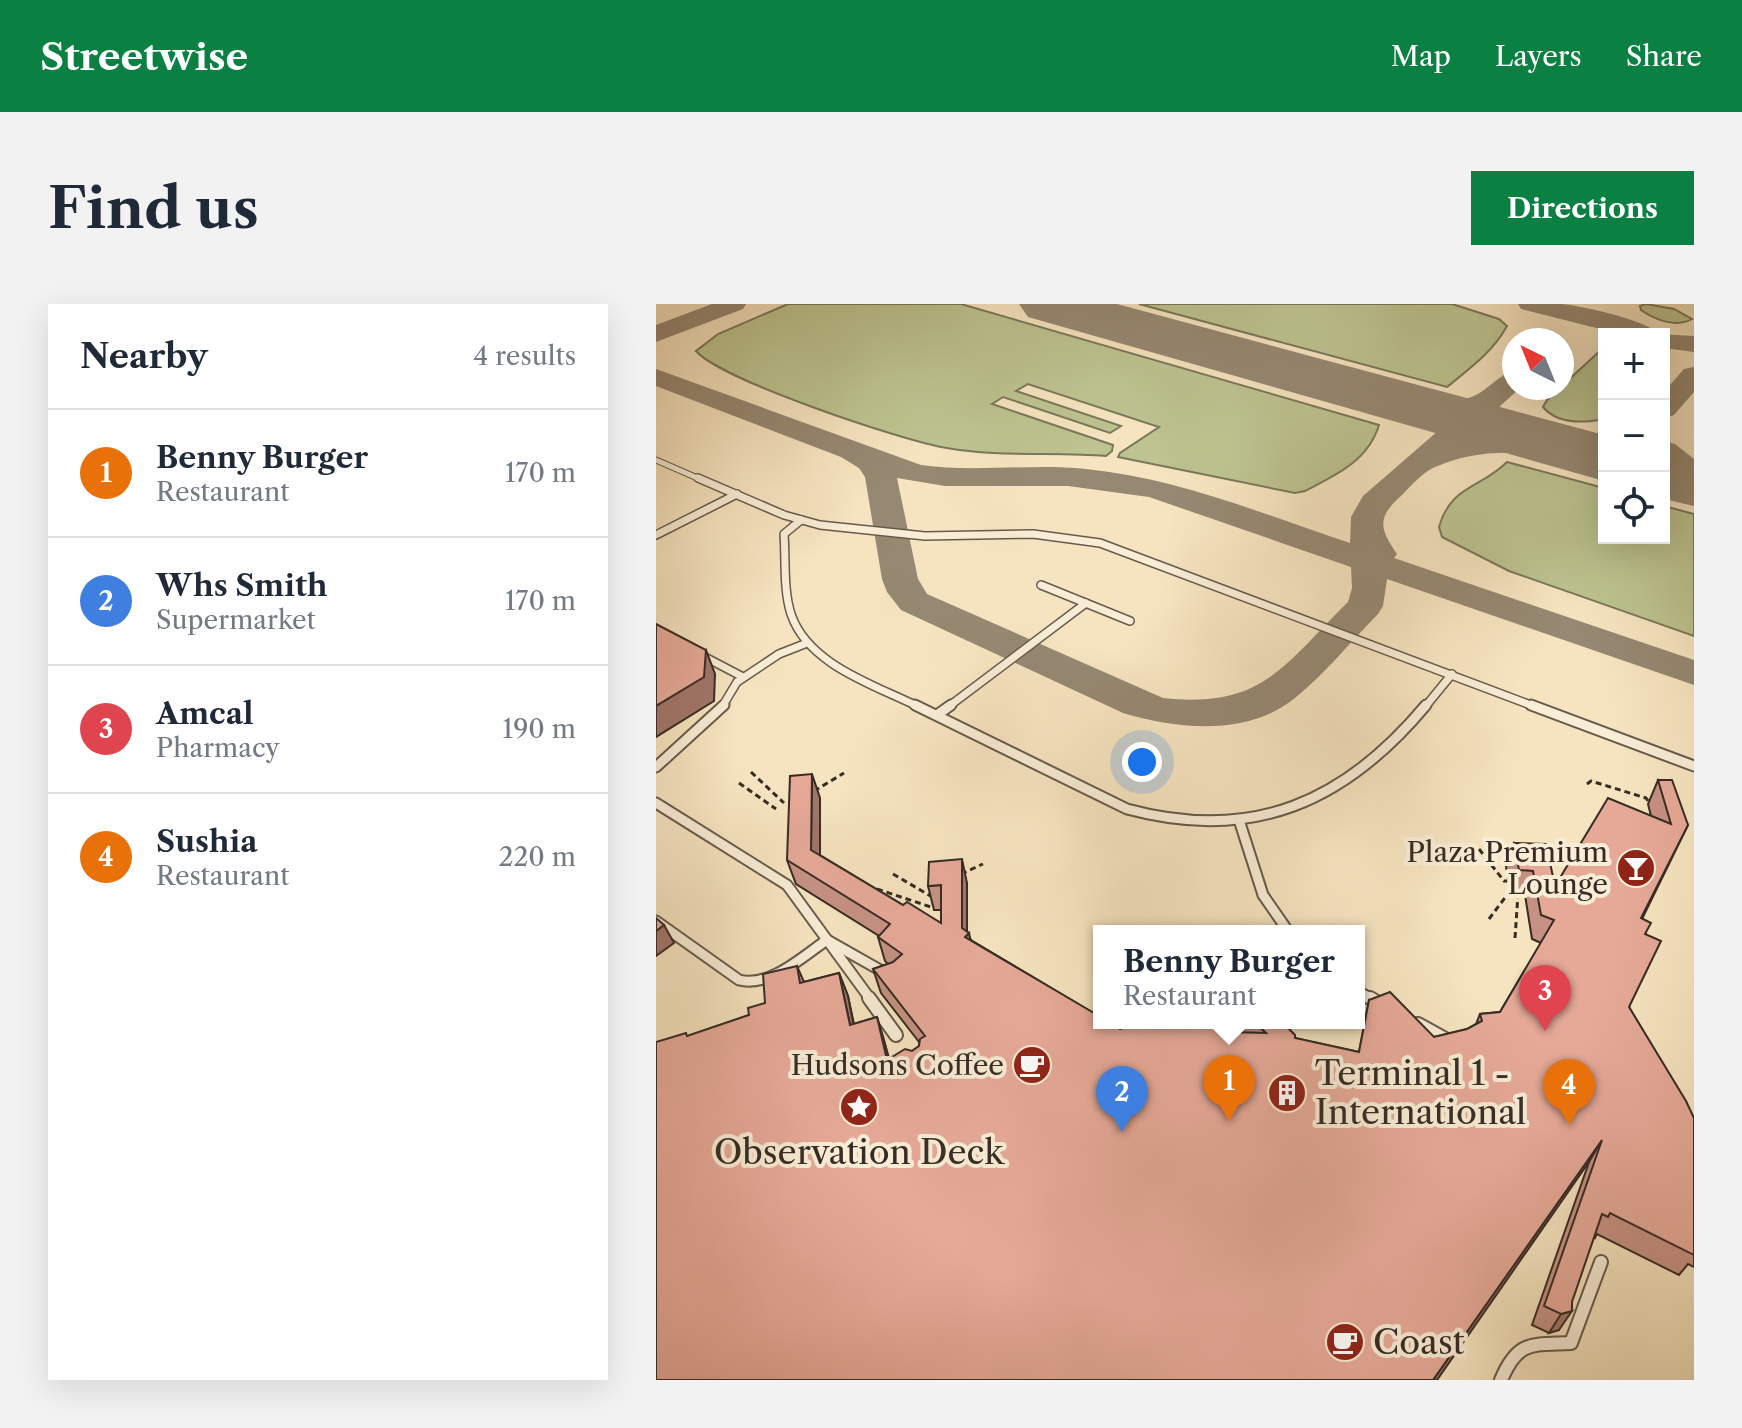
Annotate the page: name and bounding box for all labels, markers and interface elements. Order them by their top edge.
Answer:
text: Streetwise [40,33,248,80]
text: Map [1391,39,1451,73]
text: Layers [1495,39,1582,73]
text: Share [1626,39,1702,73]
button: Directions [1471,171,1694,245]
text: Find us [48,174,259,243]
north arrow [1502,328,1574,400]
map controls [1598,328,1670,544]
button: + [1598,328,1670,400]
text: Nearby [80,335,208,377]
text: 4 results [473,340,576,372]
button: − [1598,400,1670,472]
text: Benny Burger [156,439,368,476]
text: 1 [100,457,112,489]
text: 170 m [505,457,576,489]
button: locate [1598,472,1670,544]
text: Restaurant [156,476,290,508]
text: Whs Smith [156,567,328,604]
text: 2 [98,585,114,617]
text: 170 m [505,585,576,617]
text: Supermarket [156,604,316,636]
text: Amcal [156,695,254,732]
text: 3 [99,713,113,745]
text: 190 m [502,713,576,745]
text: Pharmacy [156,732,280,764]
your location [1122,742,1162,782]
text: Sushia [156,823,258,860]
place label: Plaza Premium Lounge [1407,835,1608,901]
text: 4 [98,841,114,873]
text: 220 m [498,841,576,873]
bar icon: Plaza Premium Lounge [1615,847,1657,889]
text: Restaurant [156,860,290,892]
popup [1093,925,1365,1029]
text: Benny Burger [1123,943,1335,980]
pin: 3 [1519,965,1571,1031]
text: Restaurant [1123,980,1257,1012]
cafe icon: Hudsons Coffee [1011,1044,1053,1086]
place label: Hudsons Coffee [791,1048,1004,1082]
place label: Terminal 1 - International [1315,1052,1526,1133]
pin: 1 [1203,1055,1255,1121]
pin: 4 [1543,1059,1595,1125]
pin: 2 [1096,1066,1148,1132]
building icon: Terminal 1 - International [1266,1072,1308,1114]
place icon: Observation Deck [838,1086,880,1128]
place label: Observation Deck [714,1131,1005,1173]
cafe icon: Coast [1324,1321,1366,1363]
place label: Coast [1373,1321,1465,1363]

